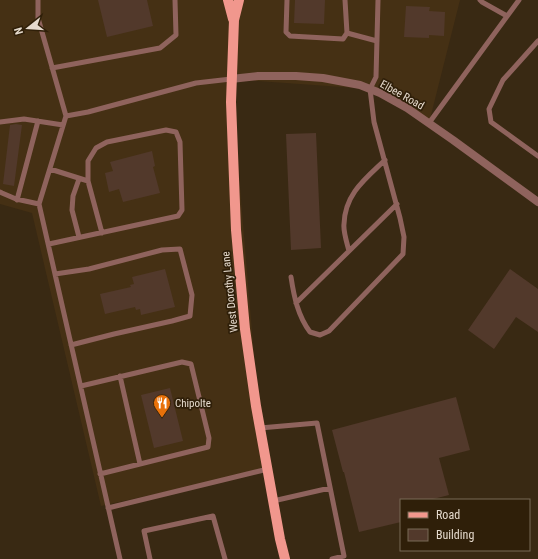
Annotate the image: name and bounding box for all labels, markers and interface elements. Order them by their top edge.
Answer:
north arrow [8,8,48,48]
text: N [12,25,26,36]
street label: Elbee Road [378,78,426,112]
street label: West Dorothy Lane [219,251,241,333]
restaurant icon: Chipolte [152,393,172,418]
place label: Chipolte [175,397,211,410]
legend [400,499,530,551]
text: Road [436,508,460,522]
text: Building [436,528,474,542]

